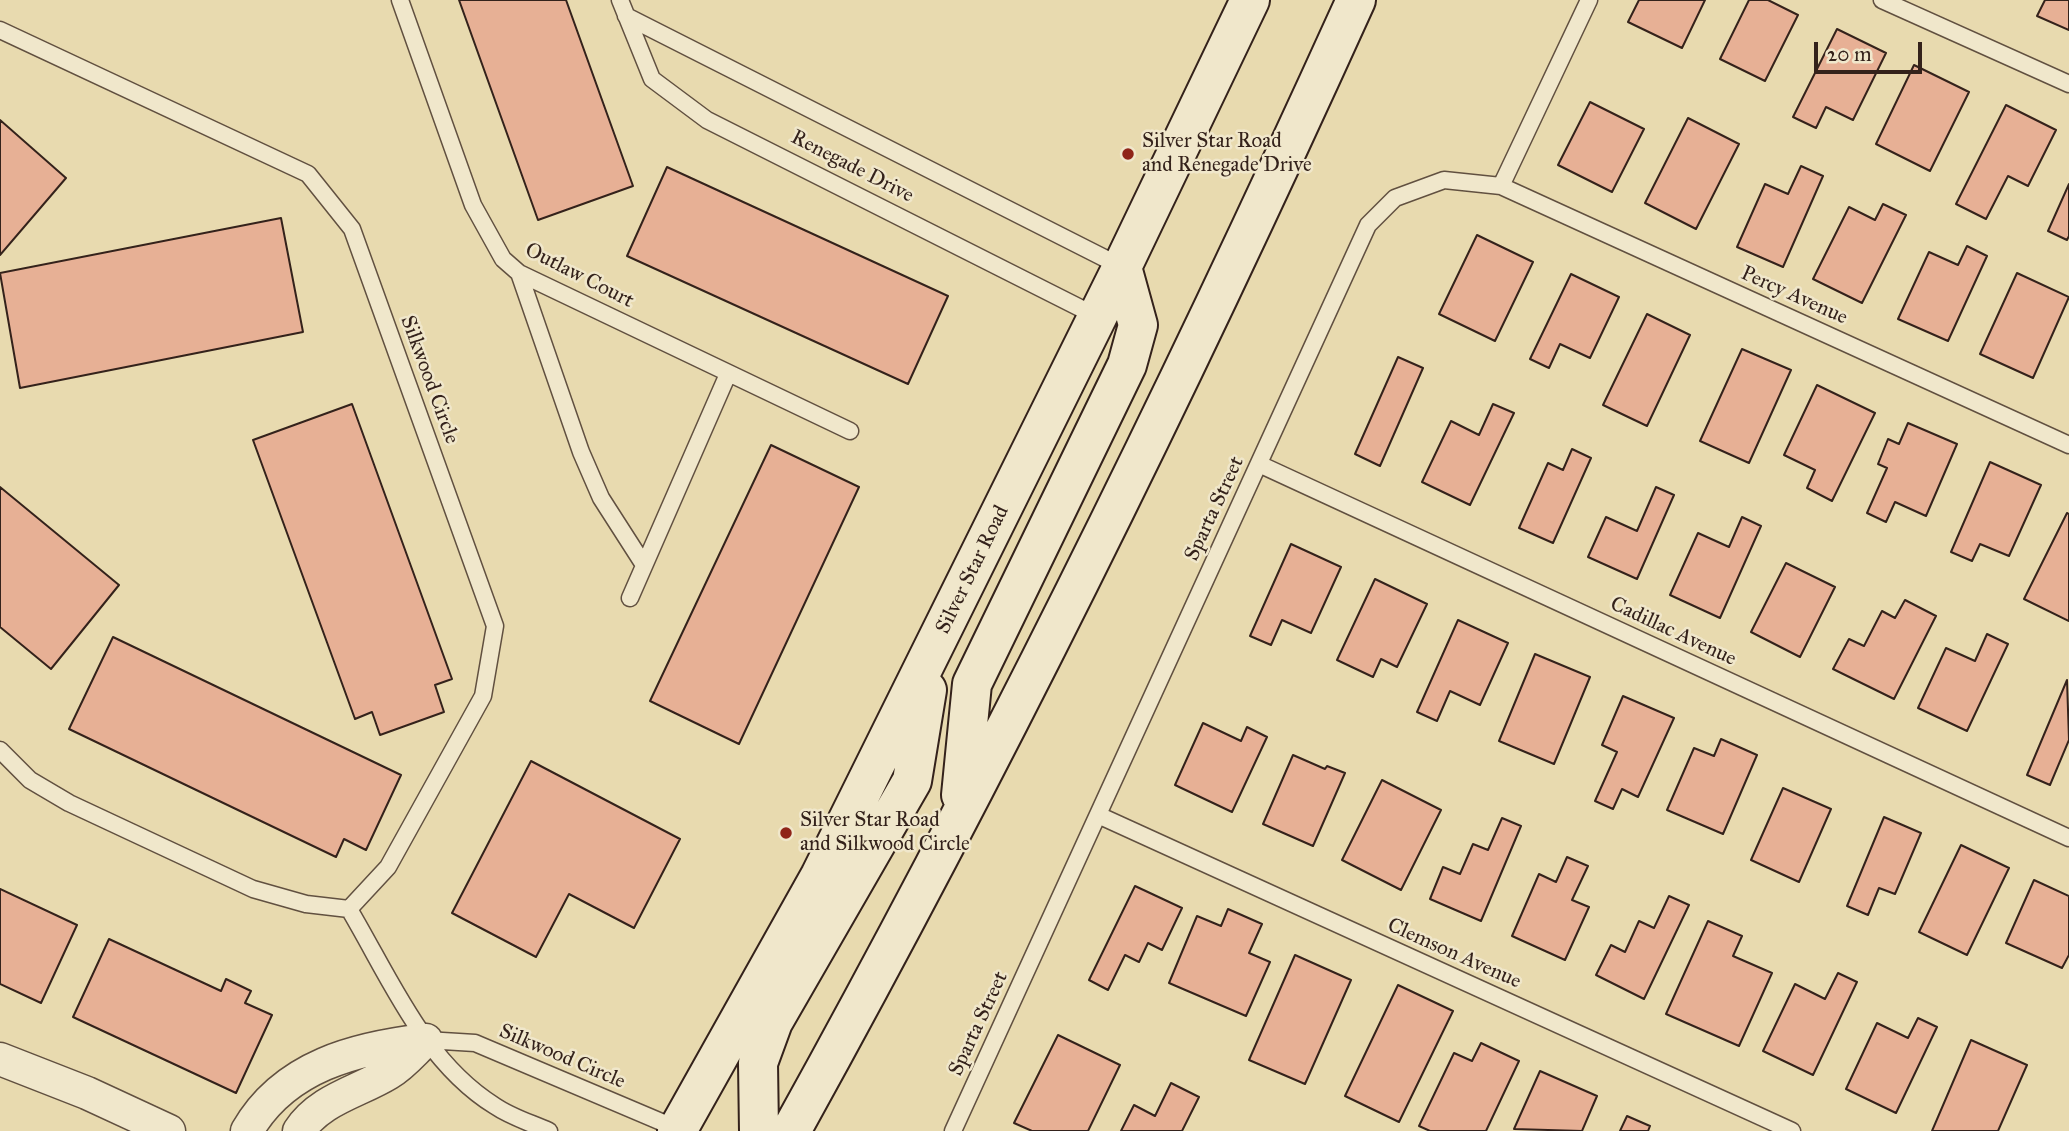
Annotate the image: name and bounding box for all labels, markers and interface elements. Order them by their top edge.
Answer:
scale bar [1817,28,1926,72]
text: 20 m [1827,41,1872,67]
street label: Renegade Drive [786,125,918,209]
place label: Silver Star Road and Renegade Drive [1142,129,1312,179]
marker: Silver Star Road and Renegade Drive [1120,146,1136,162]
street label: Outlaw Court [520,238,638,314]
street label: Percy Avenue [1737,261,1851,331]
street label: Silkwood Circle [394,312,464,448]
street label: Sparta Street [1180,453,1250,565]
street label: Silver Star Road [931,502,1015,638]
street label: Cadillac Avenue [1606,592,1740,672]
place label: Silver Star Road and Silkwood Circle [800,808,970,858]
marker: Silver Star Road and Silkwood Circle [778,825,794,841]
street label: Clemson Avenue [1383,913,1525,995]
street label: Sparta Street [944,968,1014,1080]
street label: Silkwood Circle [495,1019,629,1095]

